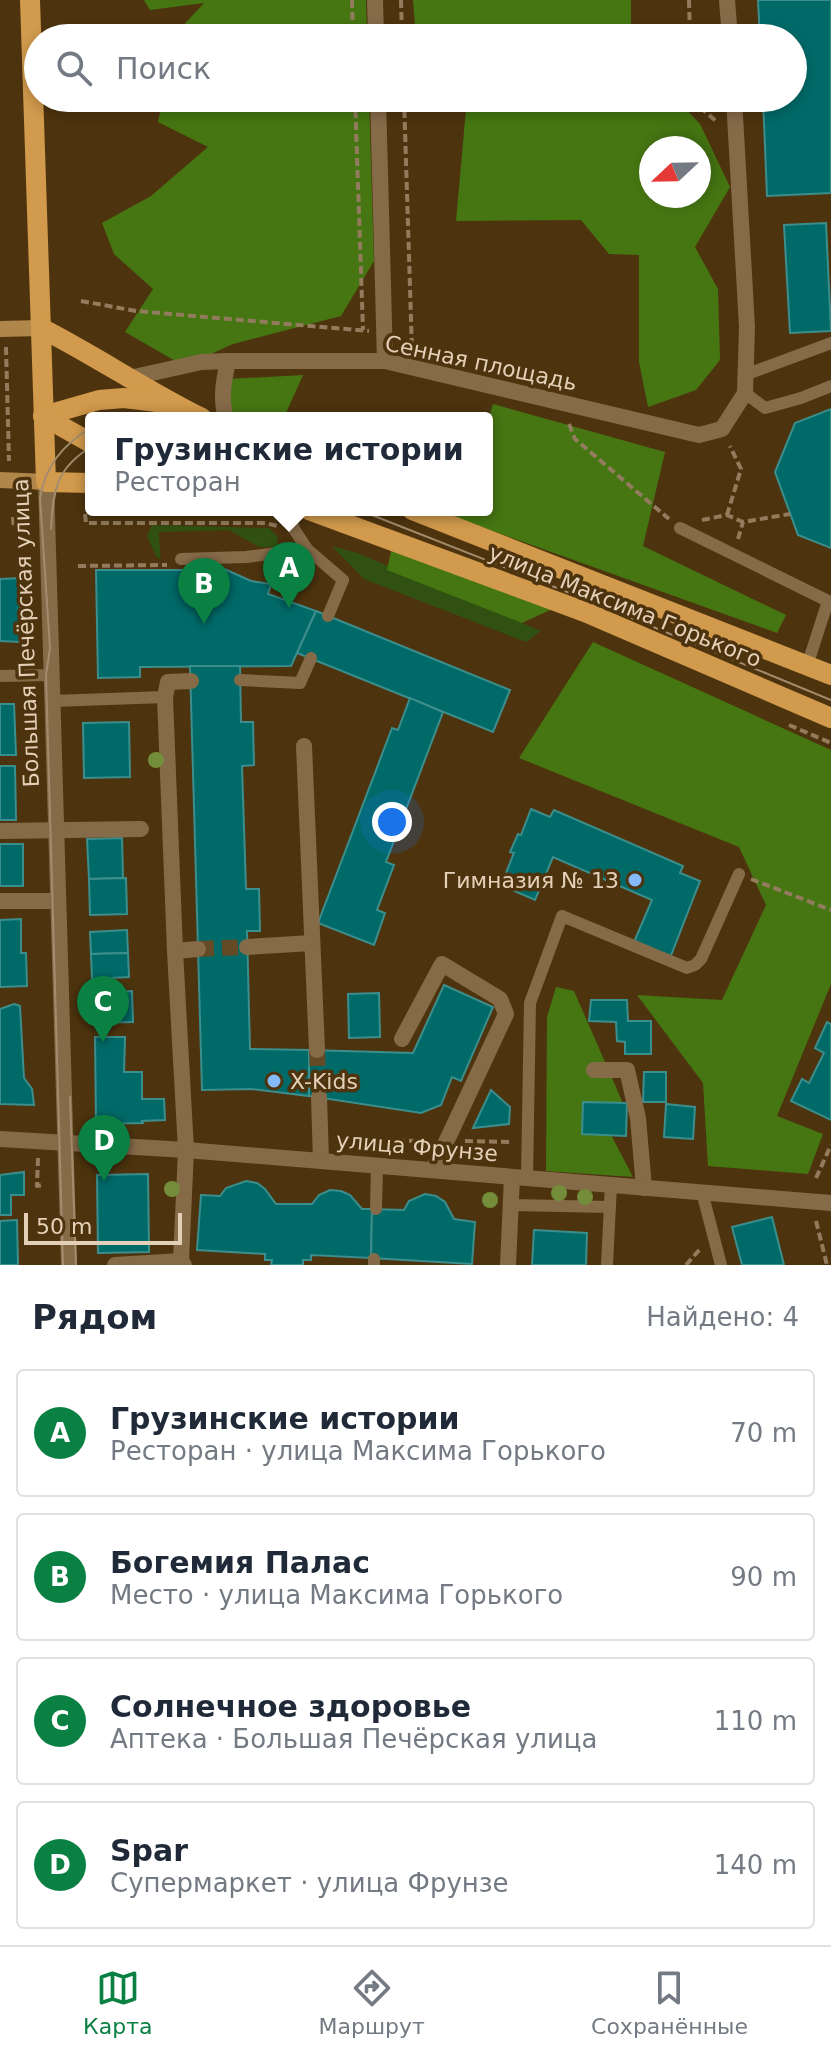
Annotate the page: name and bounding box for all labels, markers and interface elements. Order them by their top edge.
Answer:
search box [24,24,807,112]
icon: search [52,46,96,90]
text: Поиск [116,51,211,86]
north arrow [639,136,711,208]
street label: Сенная площадь [383,330,579,396]
popup [85,412,493,516]
text: Грузинские истории [114,432,464,467]
text: Ресторан [114,467,241,497]
street label: Большая Печёрская улица [8,478,44,788]
street label: улица Максима Горького [485,540,765,672]
pin: A [263,542,315,608]
pin: B [178,558,230,624]
your location [372,802,412,842]
place label: Гимназия № 13 [443,868,619,893]
marker: Гимназия № 13 [626,871,644,889]
pin: C [77,976,129,1042]
place label: X-Kids [290,1069,358,1094]
marker: X-Kids [265,1072,283,1090]
pin: D [78,1115,130,1181]
street label: улица Фрунзе [335,1127,499,1167]
scale bar [24,1209,182,1245]
text: 50 m [36,1214,92,1239]
text: Рядом [32,1297,157,1337]
text: Найдено: 4 [646,1302,799,1332]
text: Грузинские истории [110,1401,460,1436]
text: A [50,1418,70,1448]
text: 70 m [730,1418,797,1448]
text: Ресторан · улица Максима Горького [110,1436,606,1466]
text: Богемия Палас [110,1545,370,1580]
text: B [50,1562,70,1592]
text: 90 m [730,1562,797,1592]
text: Место · улица Максима Горького [110,1580,563,1610]
text: Солнечное здоровье [110,1689,471,1724]
text: C [50,1706,70,1736]
text: 110 m [714,1706,797,1736]
text: Аптека · Большая Печёрская улица [110,1724,597,1754]
text: Spar [110,1833,188,1868]
text: D [49,1850,71,1880]
text: 140 m [714,1850,797,1880]
text: Супермаркет · улица Фрунзе [110,1868,509,1898]
tab: Карта [83,1966,152,2039]
tab: Маршрут [319,1966,425,2039]
tab: Сохранённые [591,1966,748,2039]

